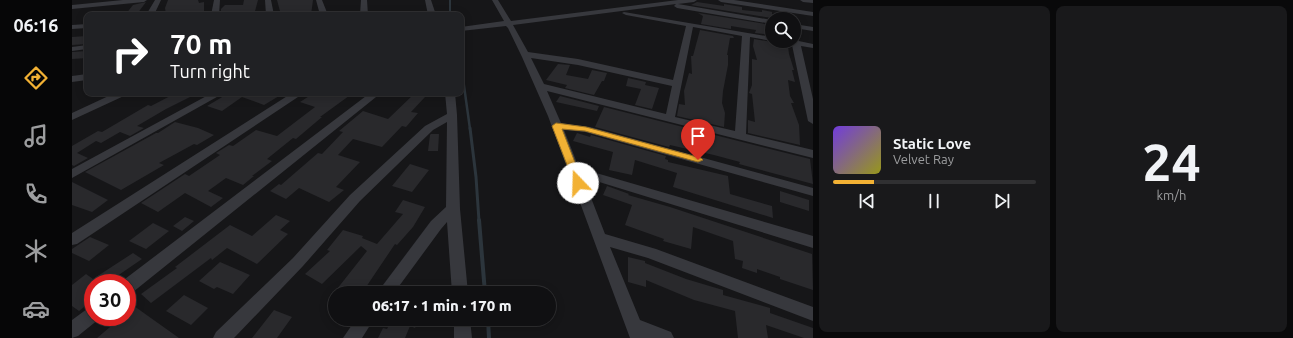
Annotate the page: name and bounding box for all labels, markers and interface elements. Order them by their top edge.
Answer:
map controls [765,12,801,48]
button: search [765,12,801,48]
text: 06:16 [13,15,59,35]
icon: right [104,28,156,80]
text: 70 m [170,28,232,59]
text: Turn right [170,61,250,81]
icon: directions [22,64,50,92]
pin [681,119,715,160]
icon: music [22,122,50,150]
icon: arrive [687,125,709,147]
text: 24 [1142,133,1201,191]
text: Static Love [893,135,971,152]
text: Velvet Ray [893,152,954,166]
position arrow [557,162,599,204]
icon: phone [22,180,50,208]
text: km/h [1156,188,1187,202]
icon: previous [856,190,878,212]
icon: pause [923,190,945,212]
icon: next [991,190,1013,212]
icon: climate [22,237,50,265]
speed limit sign: 30 [84,274,136,326]
icon: car [22,295,50,323]
text: 06:17 · 1 min · 170 m [372,297,512,314]

